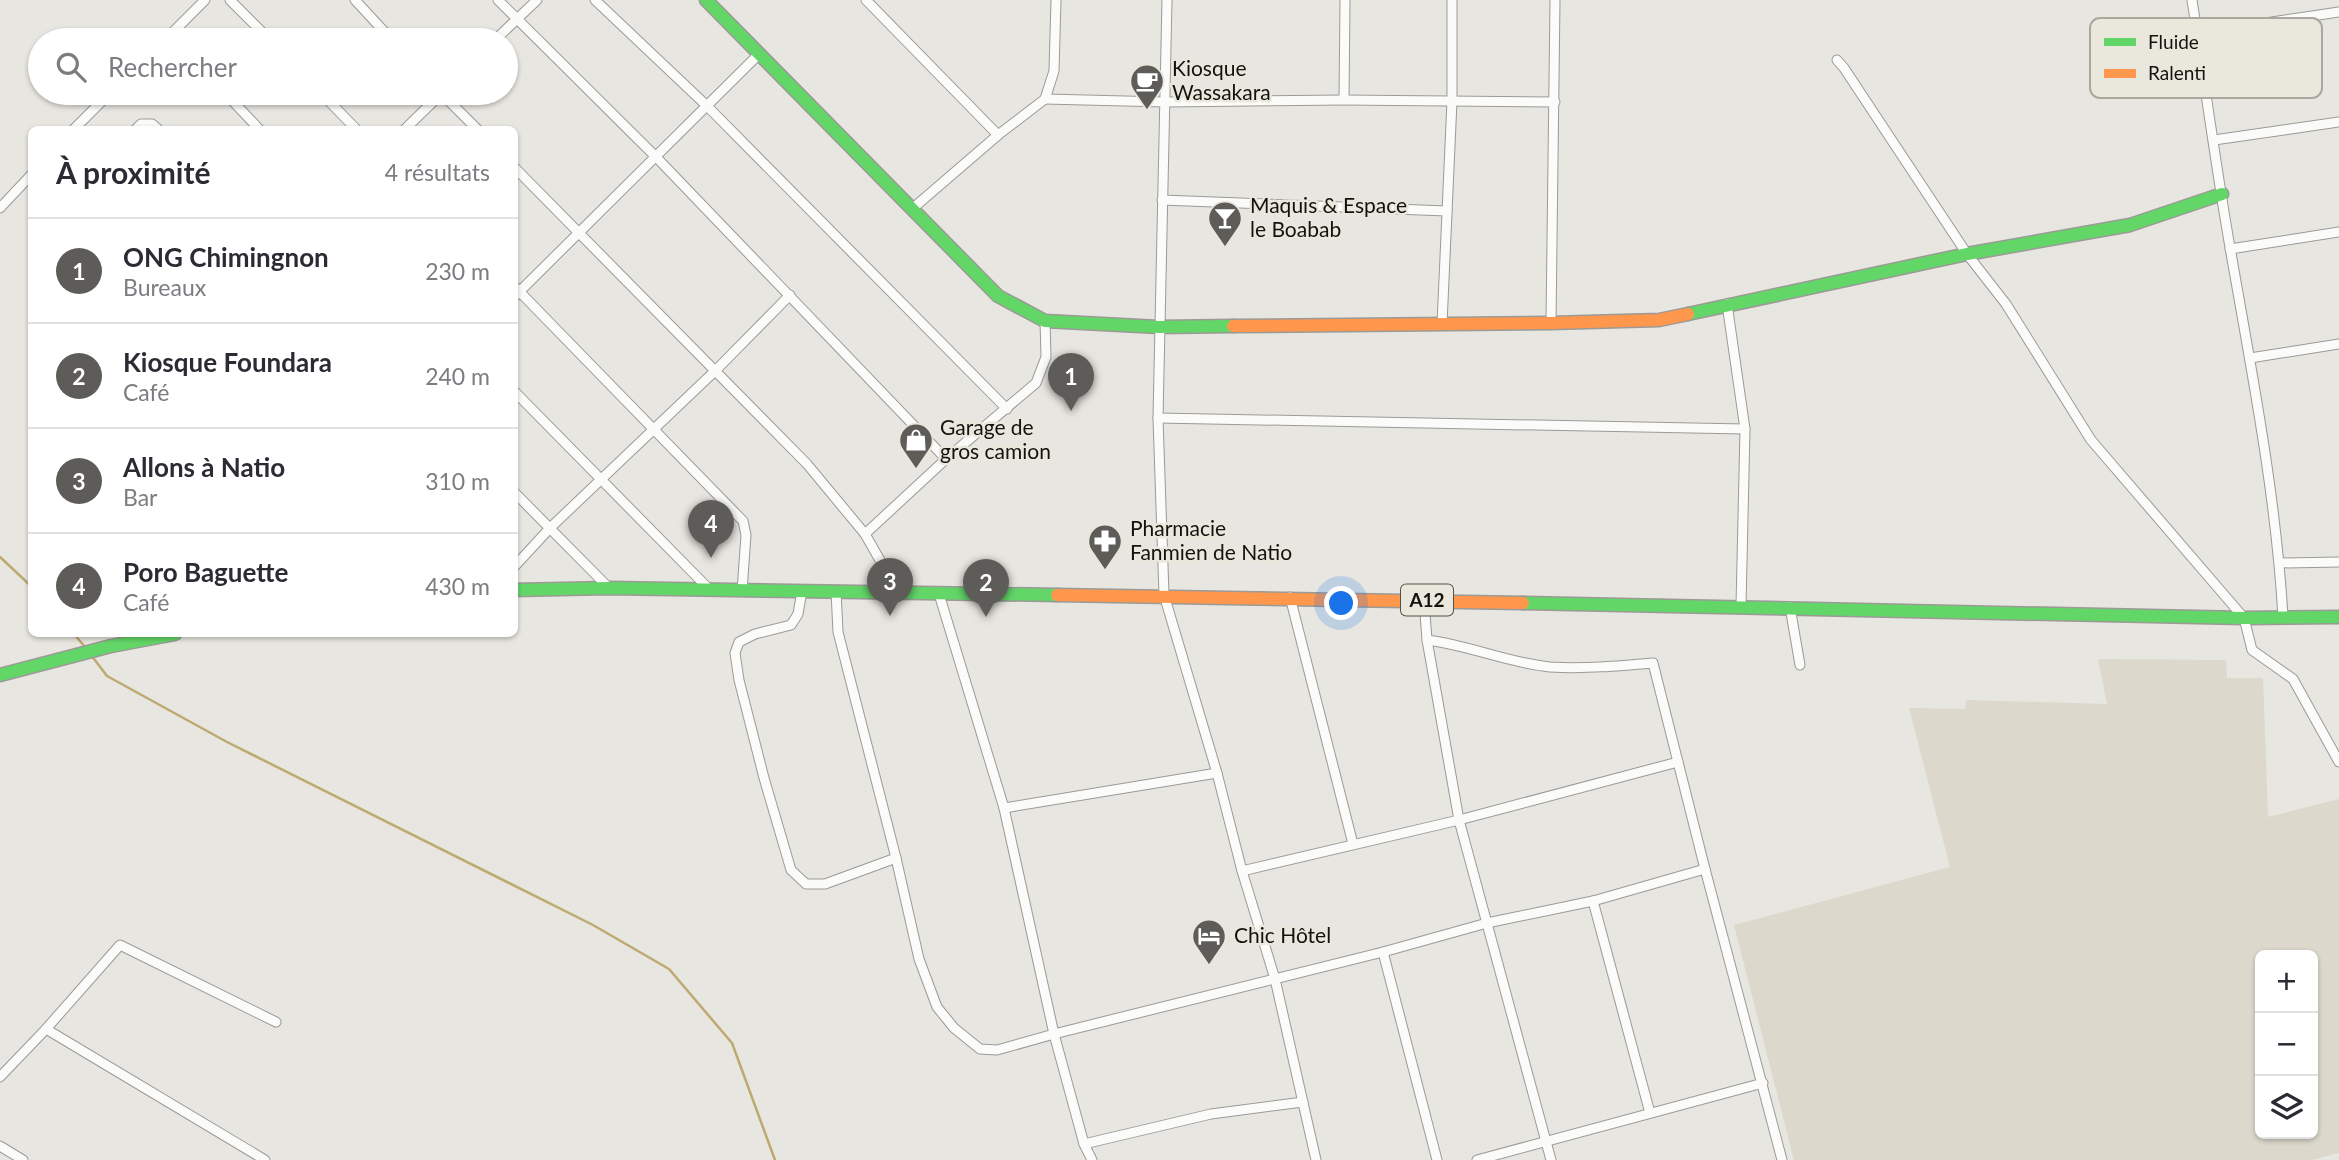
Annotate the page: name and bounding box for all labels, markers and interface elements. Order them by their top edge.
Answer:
legend [2090,18,2322,98]
search box [28,28,518,105]
text: Fluide [2148,30,2199,53]
icon: search [52,48,90,86]
text: Rechercher [108,51,237,83]
place label: Kiosque Wassakara [1172,55,1271,104]
text: Ralenti [2148,61,2206,84]
cafe icon: Kiosque Wassakara [1128,62,1166,111]
text: À proximité [56,154,211,190]
text: 4 résultats [385,158,490,186]
place label: Maquis & Espace le Boabab [1250,192,1407,241]
bar icon: Maquis & Espace le Boabab [1206,199,1244,248]
text: ONG Chimingnon [123,241,329,273]
text: 1 [72,257,86,285]
text: 230 m [425,257,490,285]
text: Bureaux [123,273,206,301]
text: Kiosque Foundara [123,346,332,378]
pin: 1 [1048,353,1094,411]
text: 2 [72,362,86,390]
text: 240 m [425,362,490,390]
text: Café [123,378,169,406]
place label: Garage de gros camion [940,414,1051,463]
shop icon: Garage de gros camion [897,421,935,470]
text: Allons à Natio [123,451,285,483]
text: 3 [72,467,86,495]
text: 310 m [425,467,490,495]
text: Bar [123,483,158,511]
pin: 4 [688,500,734,558]
place label: Pharmacie Fanmien de Natio [1130,515,1292,564]
pharmacy icon: Pharmacie Fanmien de Natio [1086,522,1124,571]
text: Poro Baguette [123,556,288,588]
pin: 3 [867,558,913,616]
pin: 2 [963,559,1009,617]
text: 4 [72,572,86,600]
text: 430 m [425,572,490,600]
road number: A12 [1401,584,1453,615]
your location [1324,586,1358,620]
text: Café [123,588,169,616]
hotel icon: Chic Hôtel [1190,917,1228,966]
place label: Chic Hôtel [1234,922,1331,947]
map controls [2255,950,2318,1139]
button: + [2255,950,2318,1013]
button: − [2255,1013,2318,1076]
button: layers [2255,1076,2318,1139]

